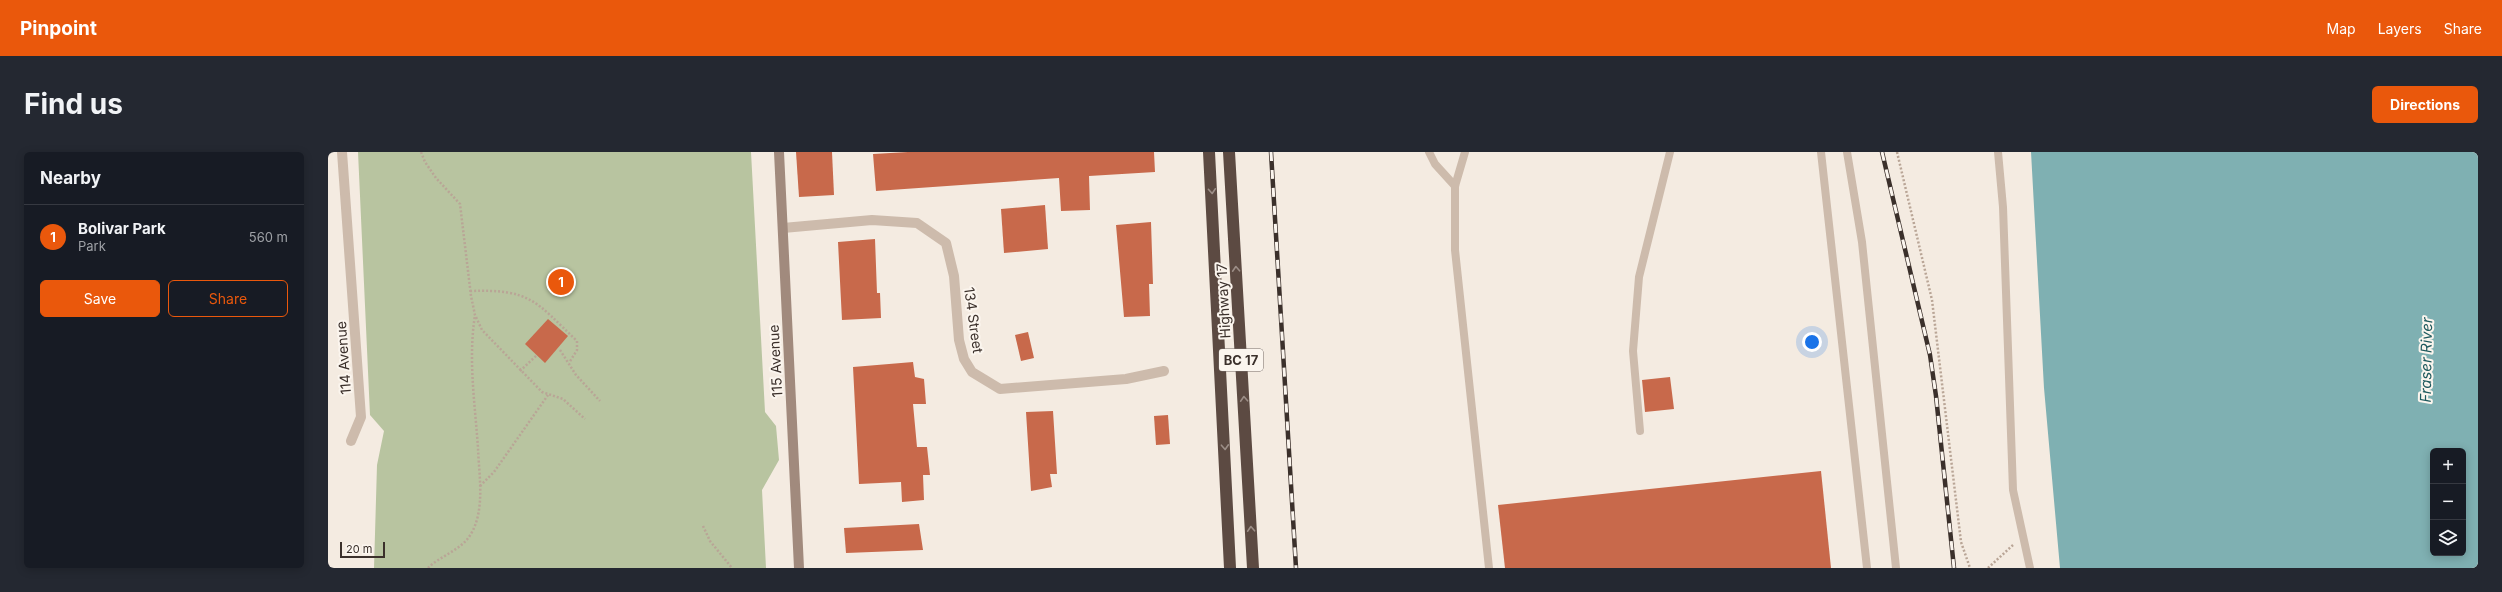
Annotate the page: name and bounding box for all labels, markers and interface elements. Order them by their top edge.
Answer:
text: Pinpoint [20,17,97,40]
text: Map [2327,20,2356,37]
text: Layers [2378,20,2422,37]
text: Share [2444,20,2482,37]
button: Directions [2372,86,2478,123]
text: Find us [24,87,123,121]
text: Nearby [40,168,101,188]
one-way arrow [1207,188,1216,194]
text: Bolivar Park [78,219,166,238]
text: 1 [50,229,56,245]
text: 560 m [249,229,288,245]
text: Park [78,238,106,254]
street label: Highway 17 [1213,263,1233,339]
one-way arrow [1232,266,1241,273]
pin: 1 [548,267,574,297]
button: Save [40,280,160,317]
button: Share [168,280,288,317]
street label: 134 Street [961,286,987,355]
water label: Fraser River [2416,317,2436,403]
street label: 114 Avenue [332,321,354,395]
street label: 115 Avenue [765,324,785,398]
your location [1802,332,1822,352]
road number: BC 17 [1219,349,1263,371]
one-way arrow [1239,396,1248,402]
one-way arrow [1221,444,1229,450]
map controls [2430,448,2466,556]
button: + [2430,448,2466,484]
button: − [2430,484,2466,520]
button: layers [2430,520,2466,556]
one-way arrow [1247,526,1256,532]
scale bar [340,540,385,559]
text: 20 m [346,542,372,556]

